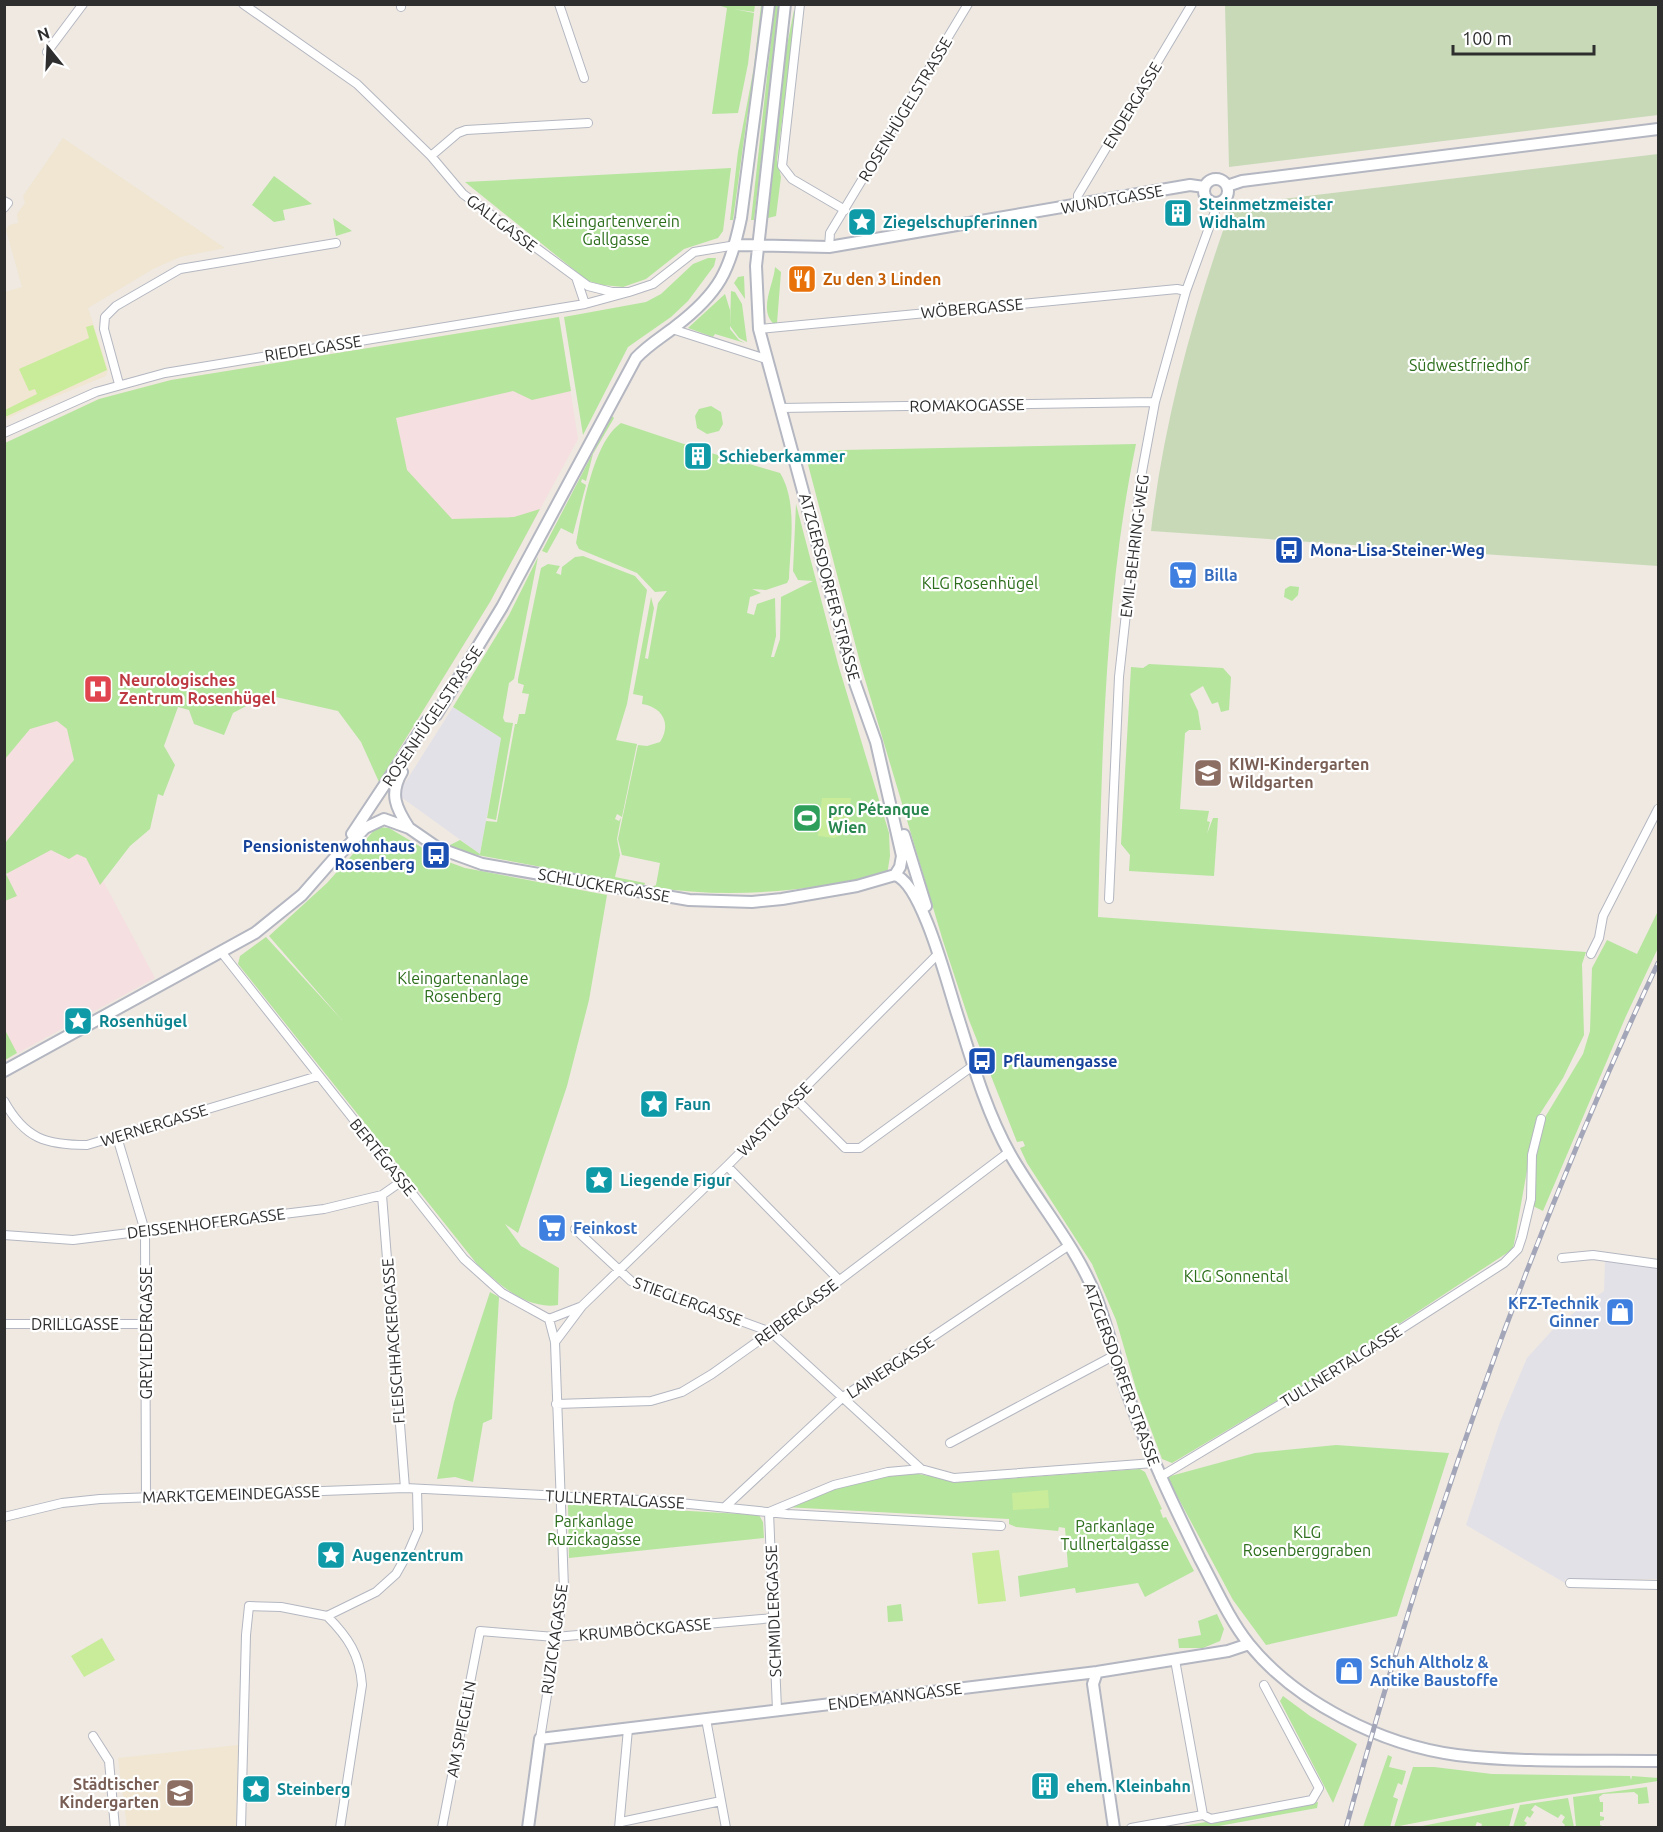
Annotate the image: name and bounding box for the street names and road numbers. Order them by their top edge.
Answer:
street label: ROSENHÜGELSTRASSE [855,34,955,184]
street label: ENDERGASSE [1099,59,1165,151]
street label: WUNDTGASSE [1059,181,1165,217]
street label: GALLGASSE [463,191,541,255]
street label: WÖBERGASSE [920,295,1024,321]
street label: RIEDELGASSE [263,331,363,365]
street label: ROMAKOGASSE [909,395,1025,415]
street label: EMIL-BEHRING-WEG [1116,473,1152,619]
street label: ATZGERSDORFER STRASSE [796,491,864,683]
street label: ROSENHÜGELSTRASSE [378,642,486,790]
street label: SCHLUCKERGASSE [537,865,671,905]
street label: WASTLGASSE [733,1078,815,1160]
street label: WERNERGASSE [98,1100,210,1150]
street label: BERTÉGASSE [347,1114,421,1199]
street label: DEISSENHOFERGASSE [126,1204,286,1242]
street label: FLEISCHHACKERGASSE [378,1258,408,1424]
street label: GREYLEDERGASSE [137,1266,155,1400]
street label: STIEGLERGASSE [631,1273,745,1329]
street label: REIBERGASSE [751,1275,841,1349]
street label: ATZGERSDORFER STRASSE [1080,1280,1164,1468]
street label: DRILLGASSE [31,1315,119,1333]
street label: TULLNERTALGASSE [1277,1321,1405,1411]
street label: LAINERGASSE [843,1332,937,1402]
street label: MARKTGEMEINDEGASSE [142,1482,320,1506]
street label: TULLNERTALGASSE [545,1486,685,1512]
street label: SCHMIDLERGASSE [762,1544,784,1678]
street label: RUZICKAGASSE [537,1583,571,1695]
street label: KRUMBÖCKGASSE [578,1614,712,1644]
street label: AM SPIEGELN [443,1679,479,1779]
street label: ENDEMANNGASSE [827,1679,963,1713]

